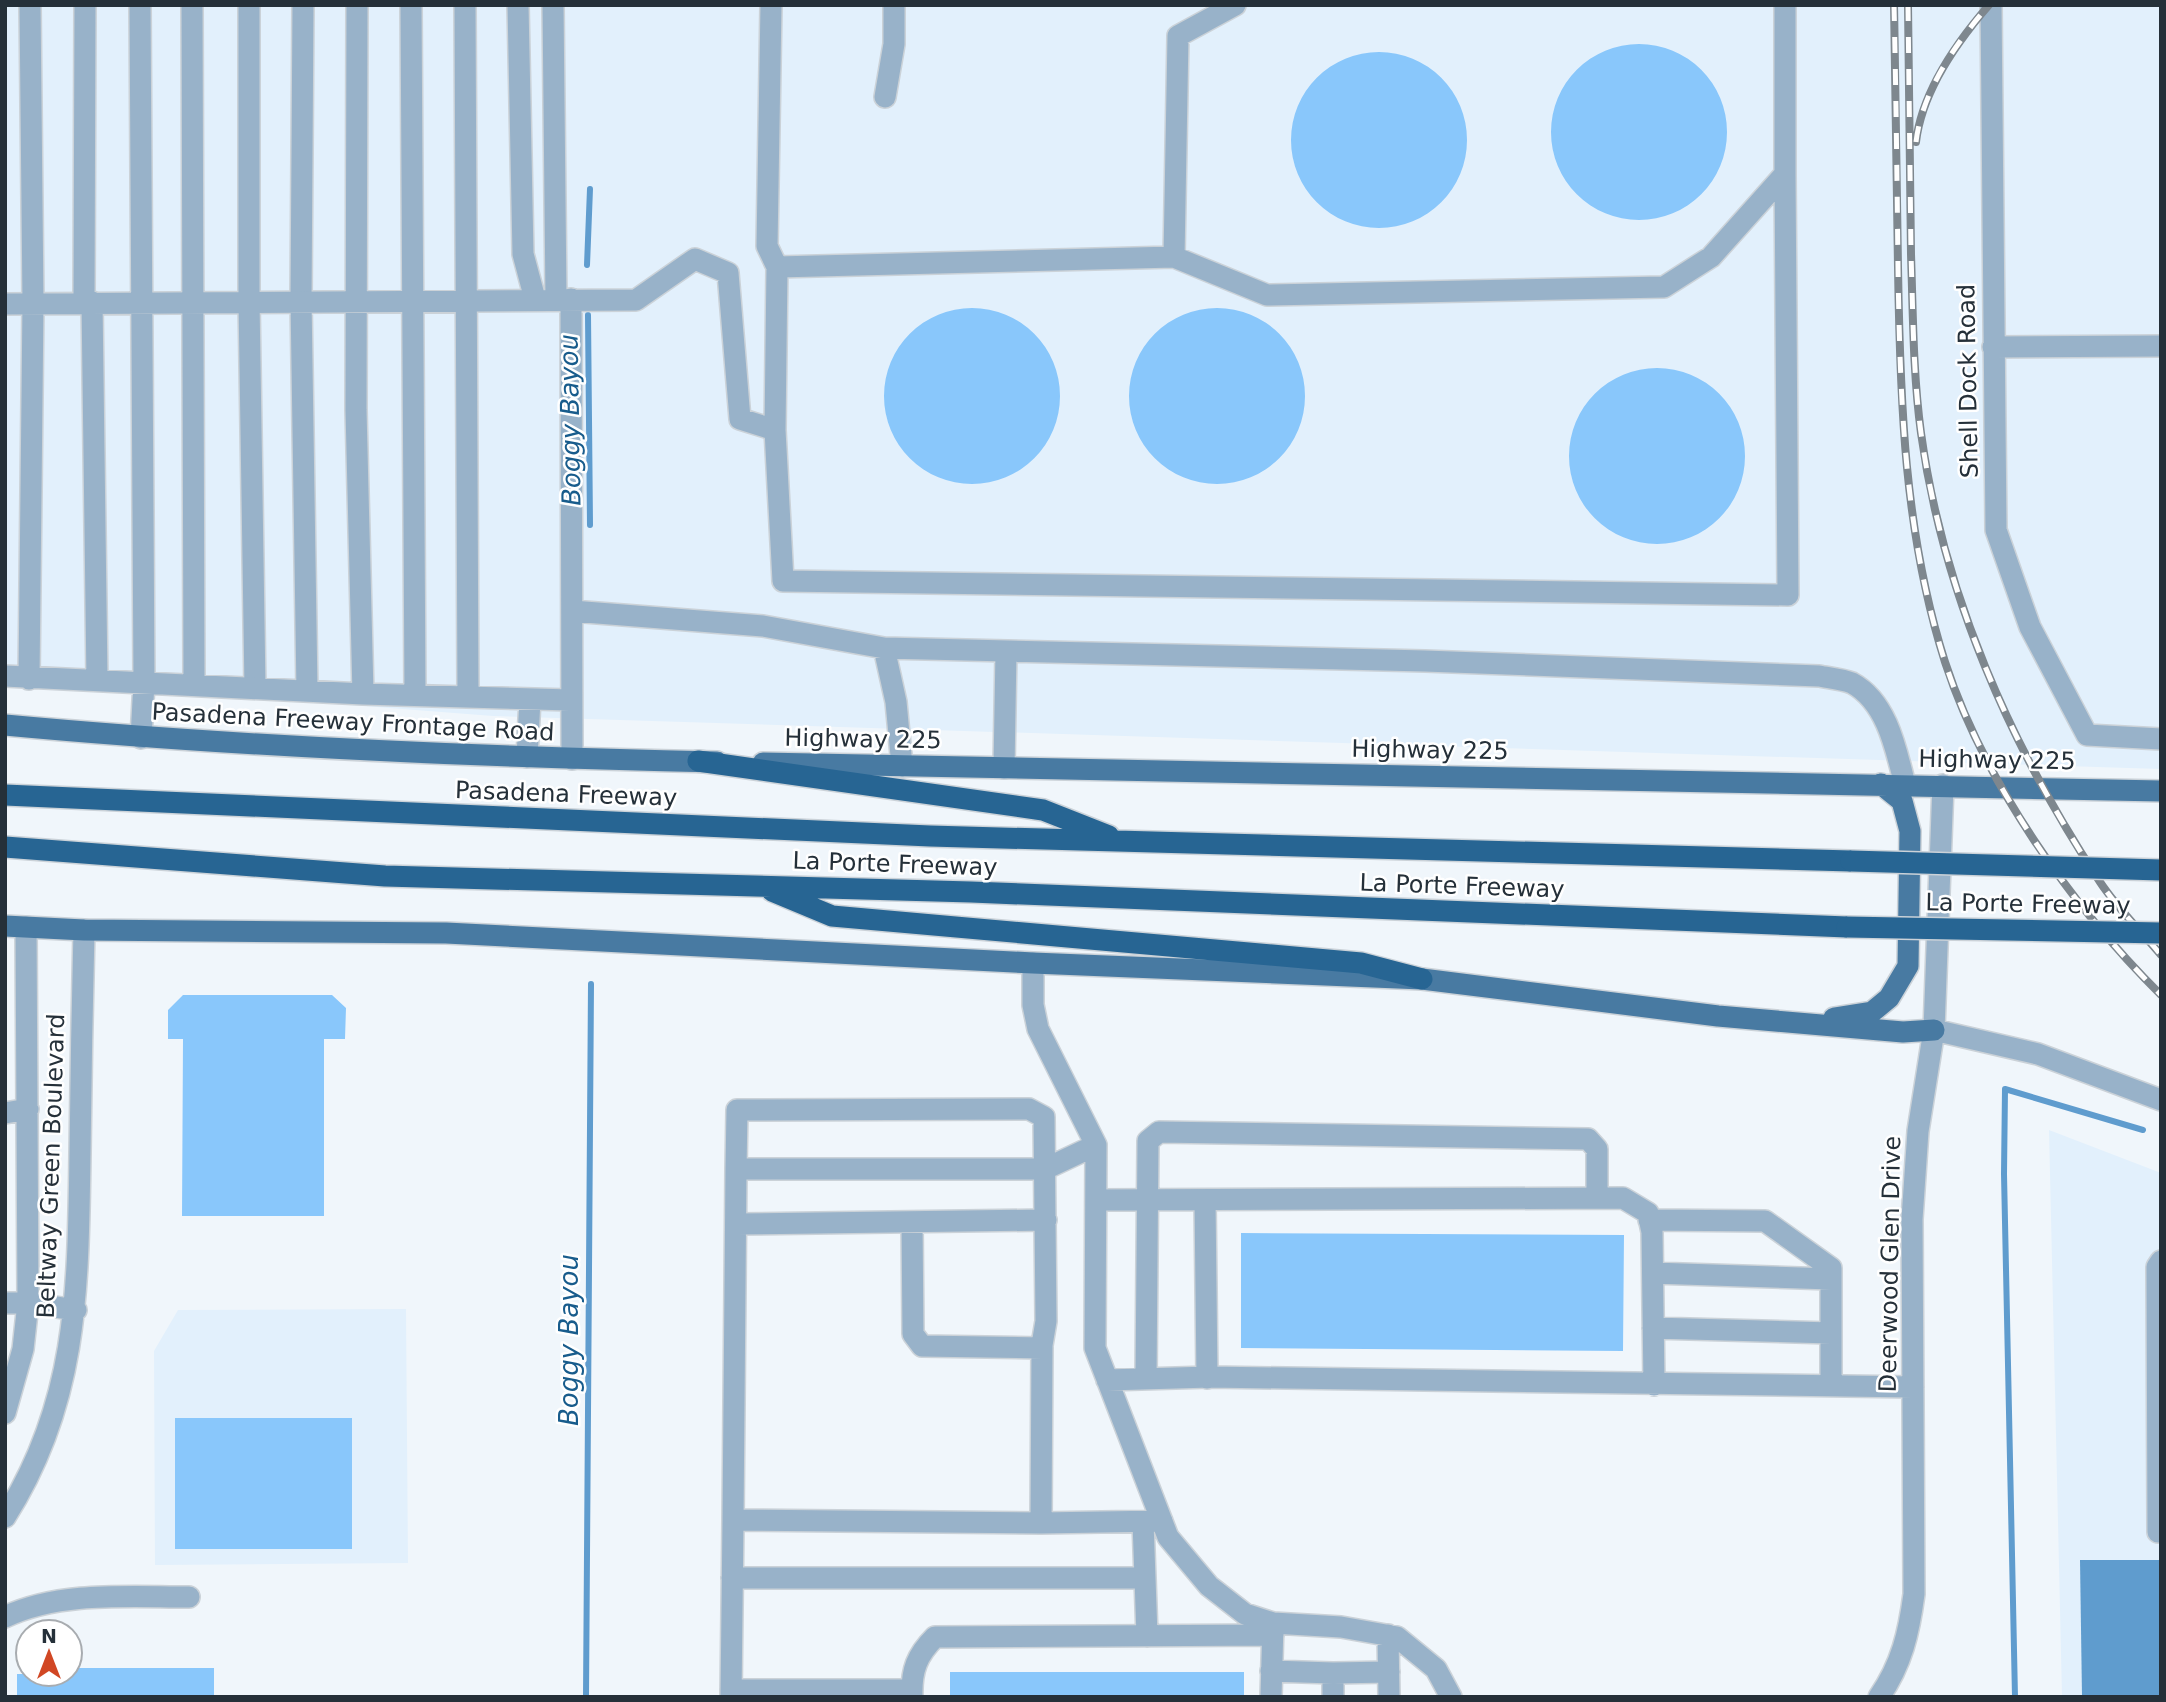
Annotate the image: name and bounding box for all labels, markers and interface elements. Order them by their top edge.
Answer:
street label: Shell Dock Road [1952,284,1984,478]
water label: Boggy Bayou [554,334,586,506]
street label: Pasadena Freeway Frontage Road [151,697,555,747]
street label: Highway 225 [784,724,942,754]
street label: Highway 225 [1351,735,1509,765]
street label: Highway 225 [1918,745,2076,775]
street label: Pasadena Freeway [454,776,678,812]
street label: La Porte Freeway [792,846,998,882]
street label: La Porte Freeway [1359,868,1565,904]
street label: La Porte Freeway [1925,888,2131,920]
street label: Beltway Green Boulevard [32,1013,70,1319]
street label: Deerwood Glen Drive [1874,1135,1906,1393]
water label: Boggy Bayou [554,1254,584,1426]
north arrow [14,1618,84,1688]
text: N [41,1625,57,1647]

